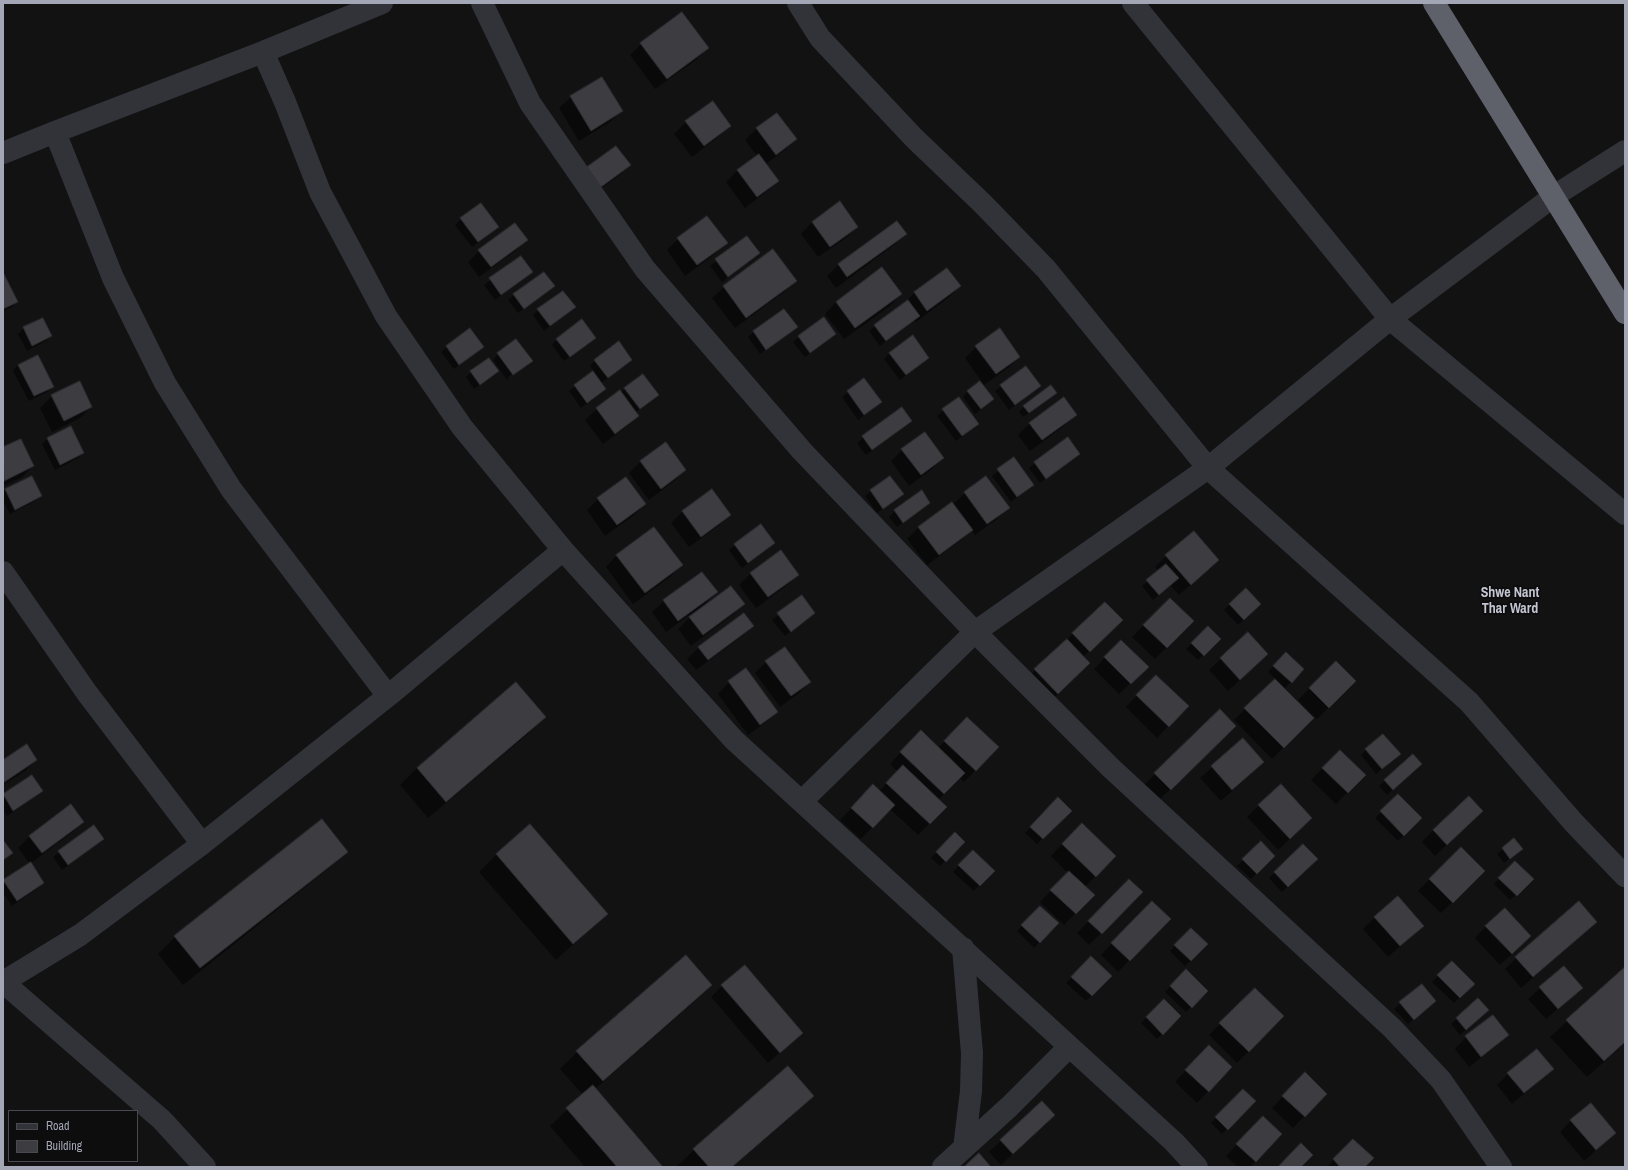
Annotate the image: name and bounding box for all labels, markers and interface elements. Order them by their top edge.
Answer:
district label: Shwe Nant Thar Ward [1481,585,1539,618]
legend [8,1110,138,1162]
text: Road [46,1118,70,1134]
text: Building [46,1138,82,1154]

